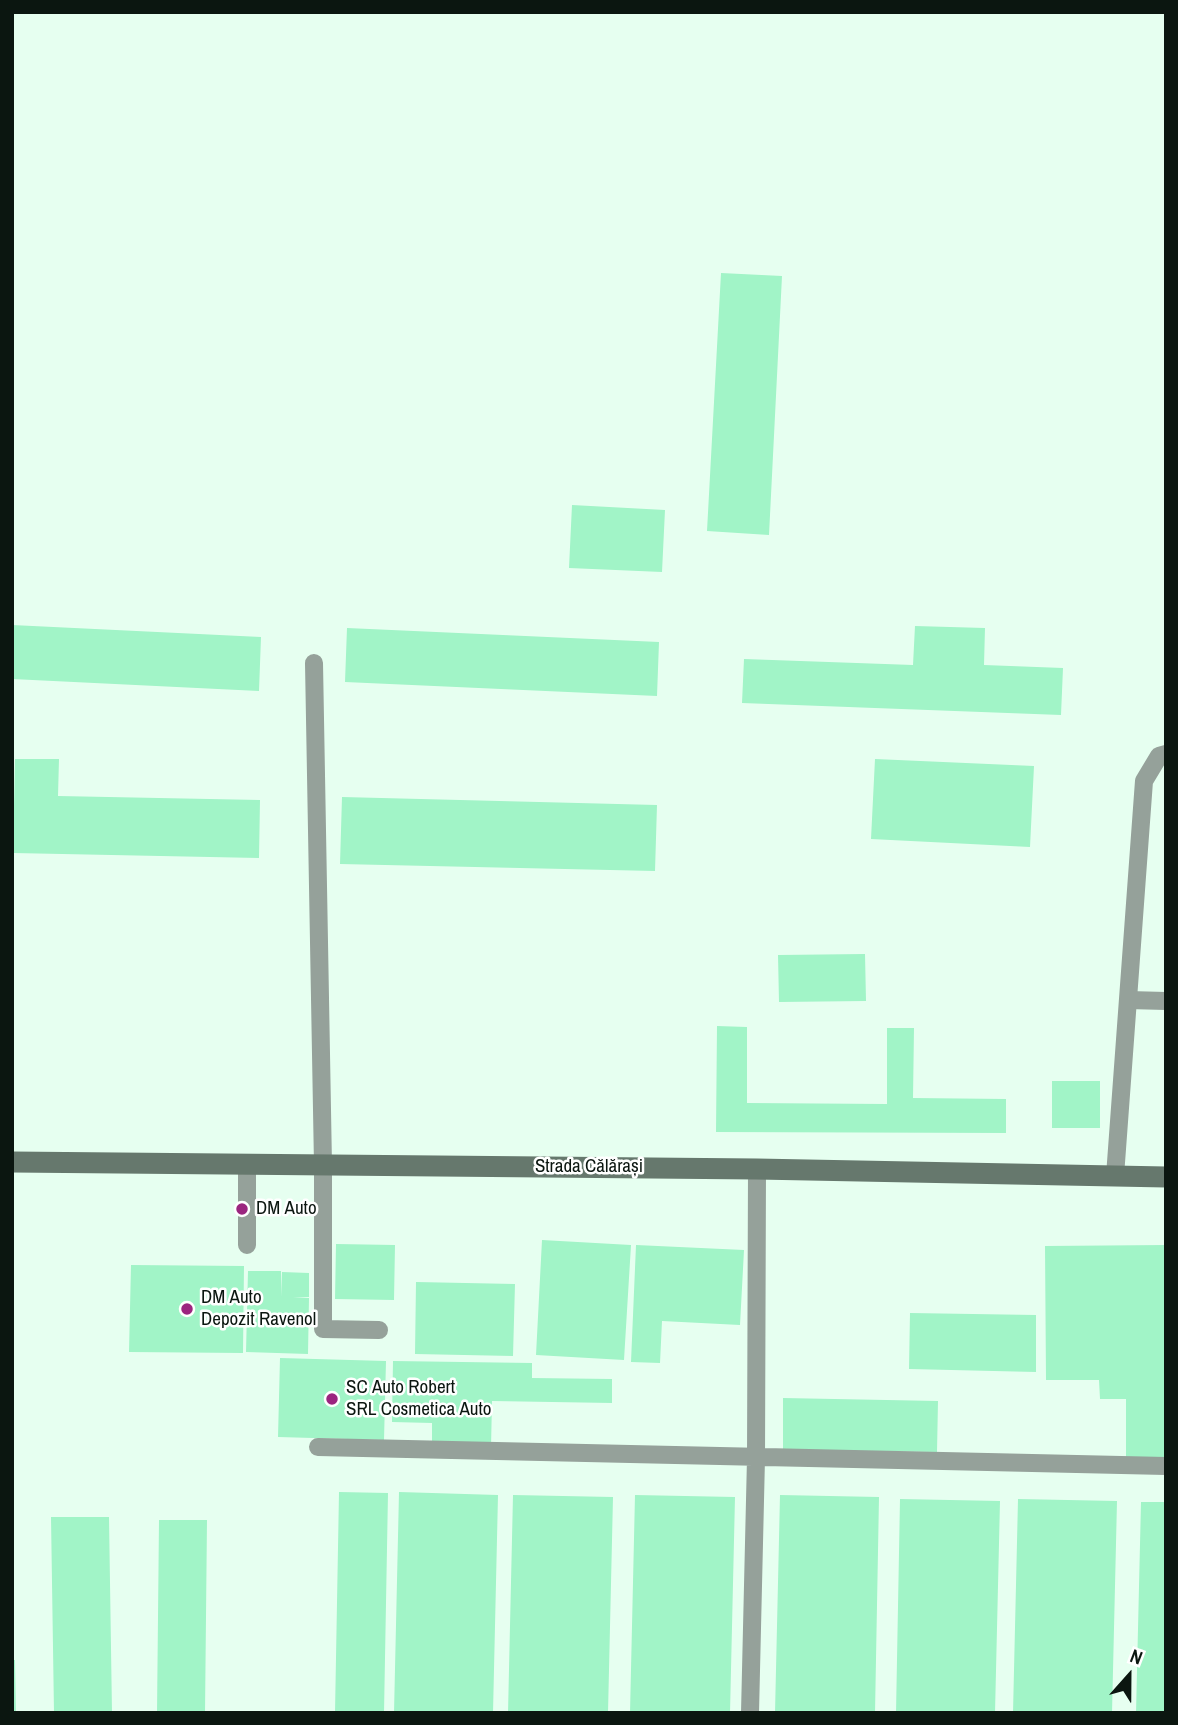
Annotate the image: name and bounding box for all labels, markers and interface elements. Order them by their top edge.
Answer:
street label: Strada Călărași [535,1156,643,1178]
place label: DM Auto [256,1198,317,1220]
marker: DM Auto [234,1201,250,1217]
place label: DM Auto Depozit Ravenol [201,1287,316,1331]
marker: DM Auto Depozit Ravenol [179,1301,195,1317]
place label: SC Auto Robert SRL Cosmetica Auto [346,1377,491,1421]
marker: SC Auto Robert SRL Cosmetica Auto [324,1391,340,1407]
north arrow [1094,1641,1164,1711]
text: N [1127,1642,1146,1671]

